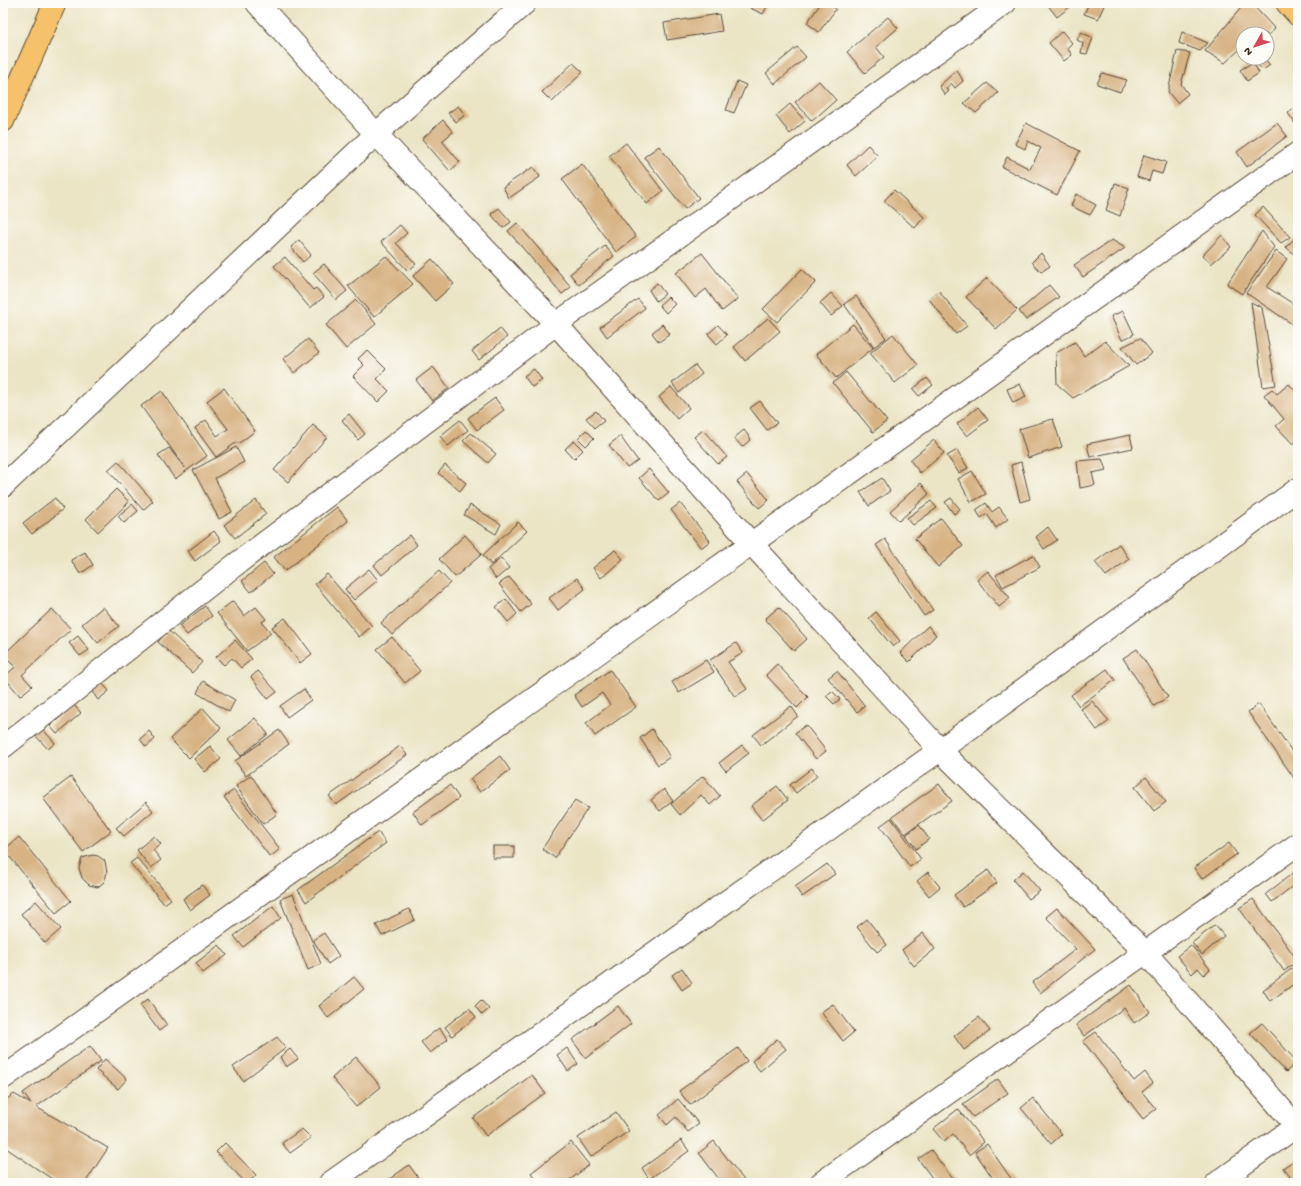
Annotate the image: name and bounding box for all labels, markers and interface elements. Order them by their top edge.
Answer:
north arrow [1235,26,1275,66]
text: N [1242,44,1256,58]

